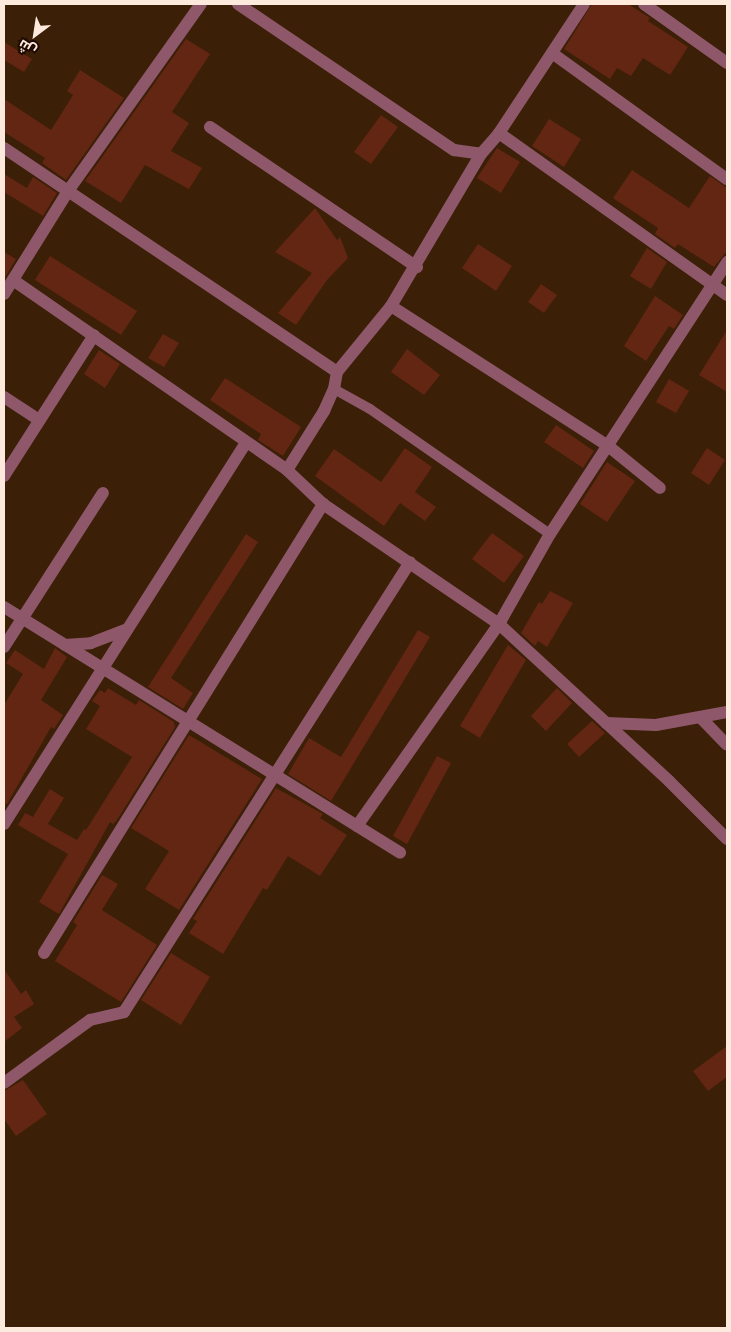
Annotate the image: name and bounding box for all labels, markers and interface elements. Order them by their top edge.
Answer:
north arrow [10,10,60,60]
text: ش [15,36,40,60]

